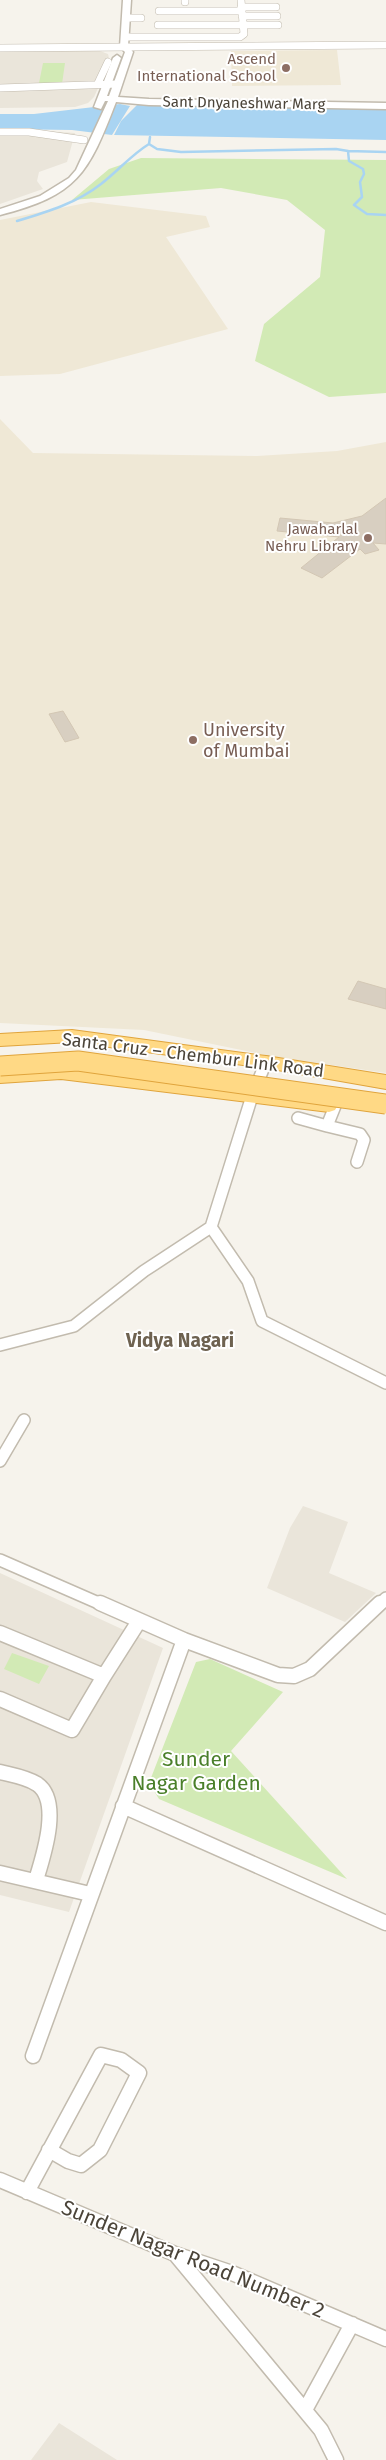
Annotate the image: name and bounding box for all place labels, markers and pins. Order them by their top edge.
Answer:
place label: Ascend International School [137,50,277,85]
marker: Ascend International School [280,62,292,74]
place label: Jawaharlal Nehru Library [265,520,359,555]
marker: Jawaharlal Nehru Library [362,532,374,544]
place label: University of Mumbai [203,719,290,762]
marker: University of Mumbai [187,734,199,746]

